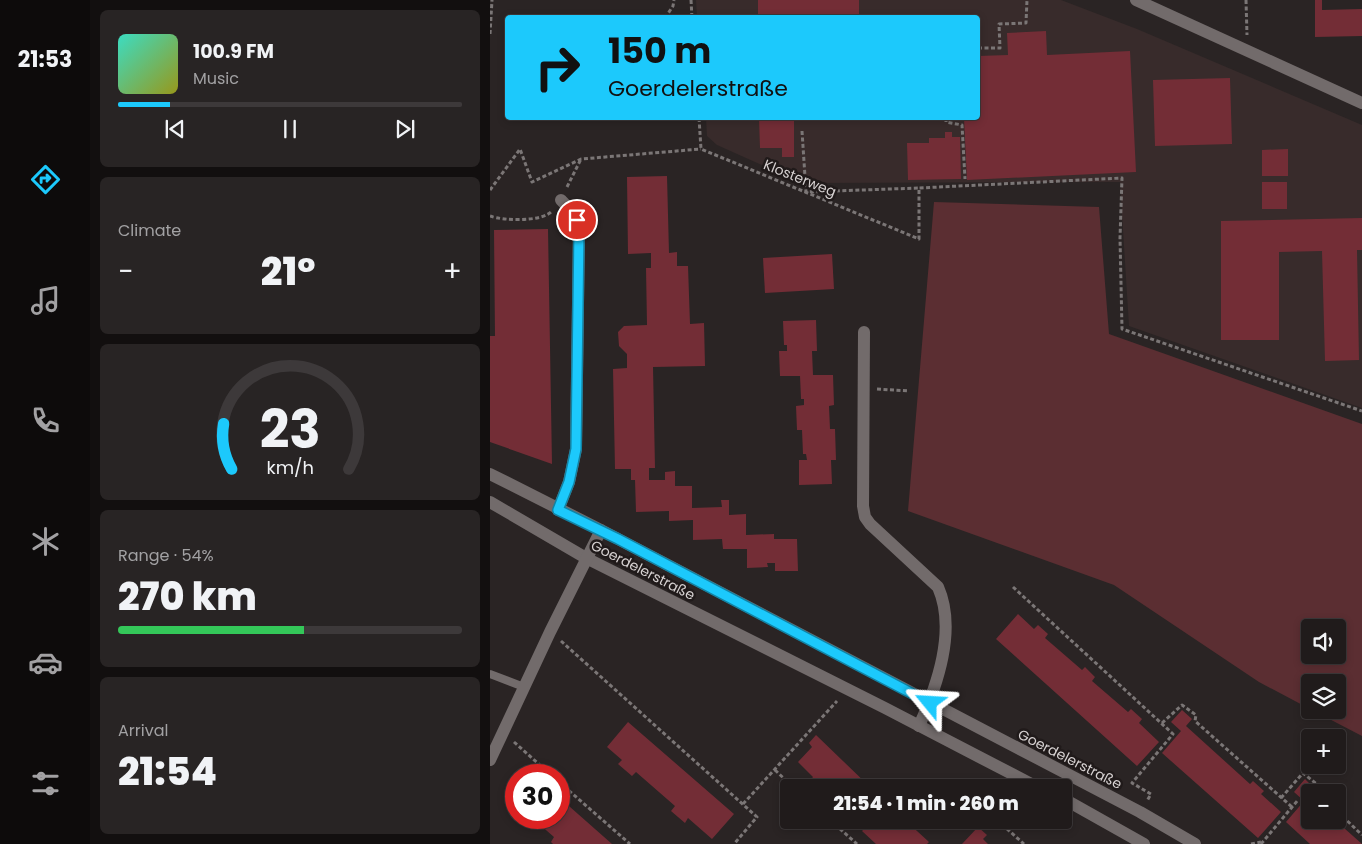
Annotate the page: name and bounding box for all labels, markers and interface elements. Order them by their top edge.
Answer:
text: 150 m [608,26,711,75]
icon: right [525,35,590,100]
text: 100.9 FM [193,38,274,65]
text: 21:53 [18,44,72,75]
text: Music [193,67,239,90]
text: Goerdelerstraße [608,73,788,104]
icon: previous [161,115,189,143]
icon: pause [276,115,304,143]
icon: next [391,115,419,143]
street label: Klosterweg [761,154,839,202]
icon: directions [28,162,63,197]
pin [556,199,598,241]
icon: arrive [563,206,591,234]
text: Climate [118,219,181,242]
text: 21° [261,245,315,298]
text: − [118,252,133,291]
text: + [443,252,462,291]
icon: music [28,283,63,318]
text: 23 [259,393,321,466]
icon: phone [28,403,63,438]
text: km/h [266,455,314,480]
icon: climate [28,524,63,559]
street label: Goerdelerstraße [587,535,699,605]
text: Range · 54% [118,544,214,567]
text: 270 km [118,570,257,623]
map controls [1301,619,1346,829]
button: sound [1301,619,1346,664]
icon: car [28,645,63,680]
button: layers [1301,674,1346,719]
position arrow [903,676,955,728]
text: Arrival [118,719,168,742]
street label: Goerdelerstraße [1014,724,1126,794]
button: + [1301,729,1346,774]
text: 21:54 [118,745,217,798]
speed limit sign: 30 [505,764,570,829]
icon: filters [28,766,63,801]
button: − [1301,784,1346,829]
text: 21:54 · 1 min · 260 m [833,790,1019,817]

